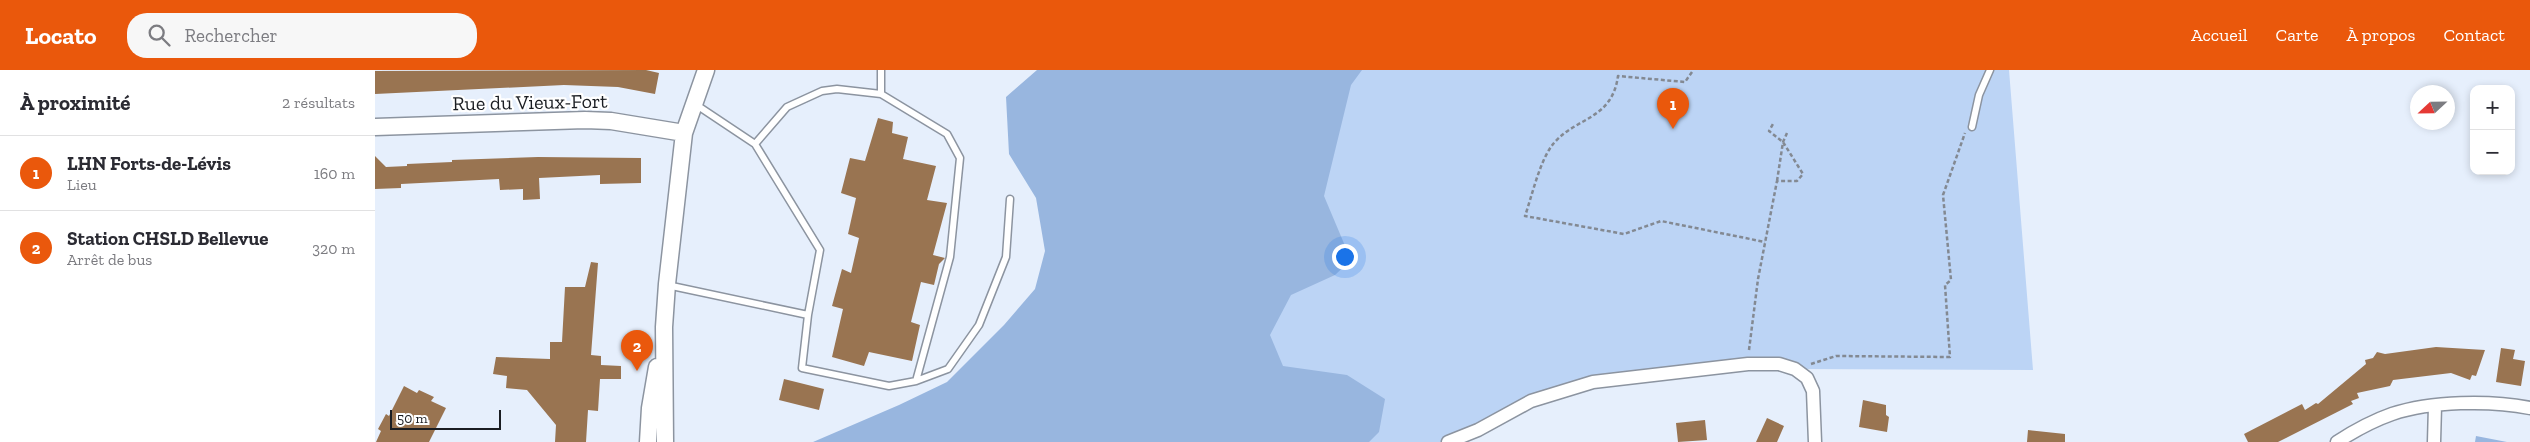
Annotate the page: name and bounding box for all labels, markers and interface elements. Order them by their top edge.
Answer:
search box [127,13,477,58]
text: Locato [25,21,97,50]
icon: search [145,21,173,49]
text: Rechercher [185,24,278,47]
text: Accueil [2191,24,2248,46]
text: Carte [2276,24,2319,46]
text: À propos [2347,24,2415,46]
text: Contact [2443,24,2505,46]
north arrow [2410,85,2455,130]
map controls [2470,85,2515,175]
button: + [2470,85,2515,130]
pin: 1 [1657,88,1689,129]
street label: Rue du Vieux-Fort [452,89,608,115]
text: À proximité [20,90,130,115]
text: 2 résultats [282,93,355,112]
button: − [2470,130,2515,175]
text: LHN Forts-de-Lévis [67,152,231,175]
text: 1 [33,164,39,183]
text: 160 m [314,164,355,183]
text: Lieu [67,175,97,194]
text: Station CHSLD Bellevue [67,227,269,250]
text: 2 [32,239,40,258]
text: 320 m [312,239,355,258]
your location [1332,244,1358,270]
text: Arrêt de bus [67,250,152,269]
pin: 2 [621,330,653,371]
scale bar [390,407,501,430]
text: 50 m [397,410,428,427]

